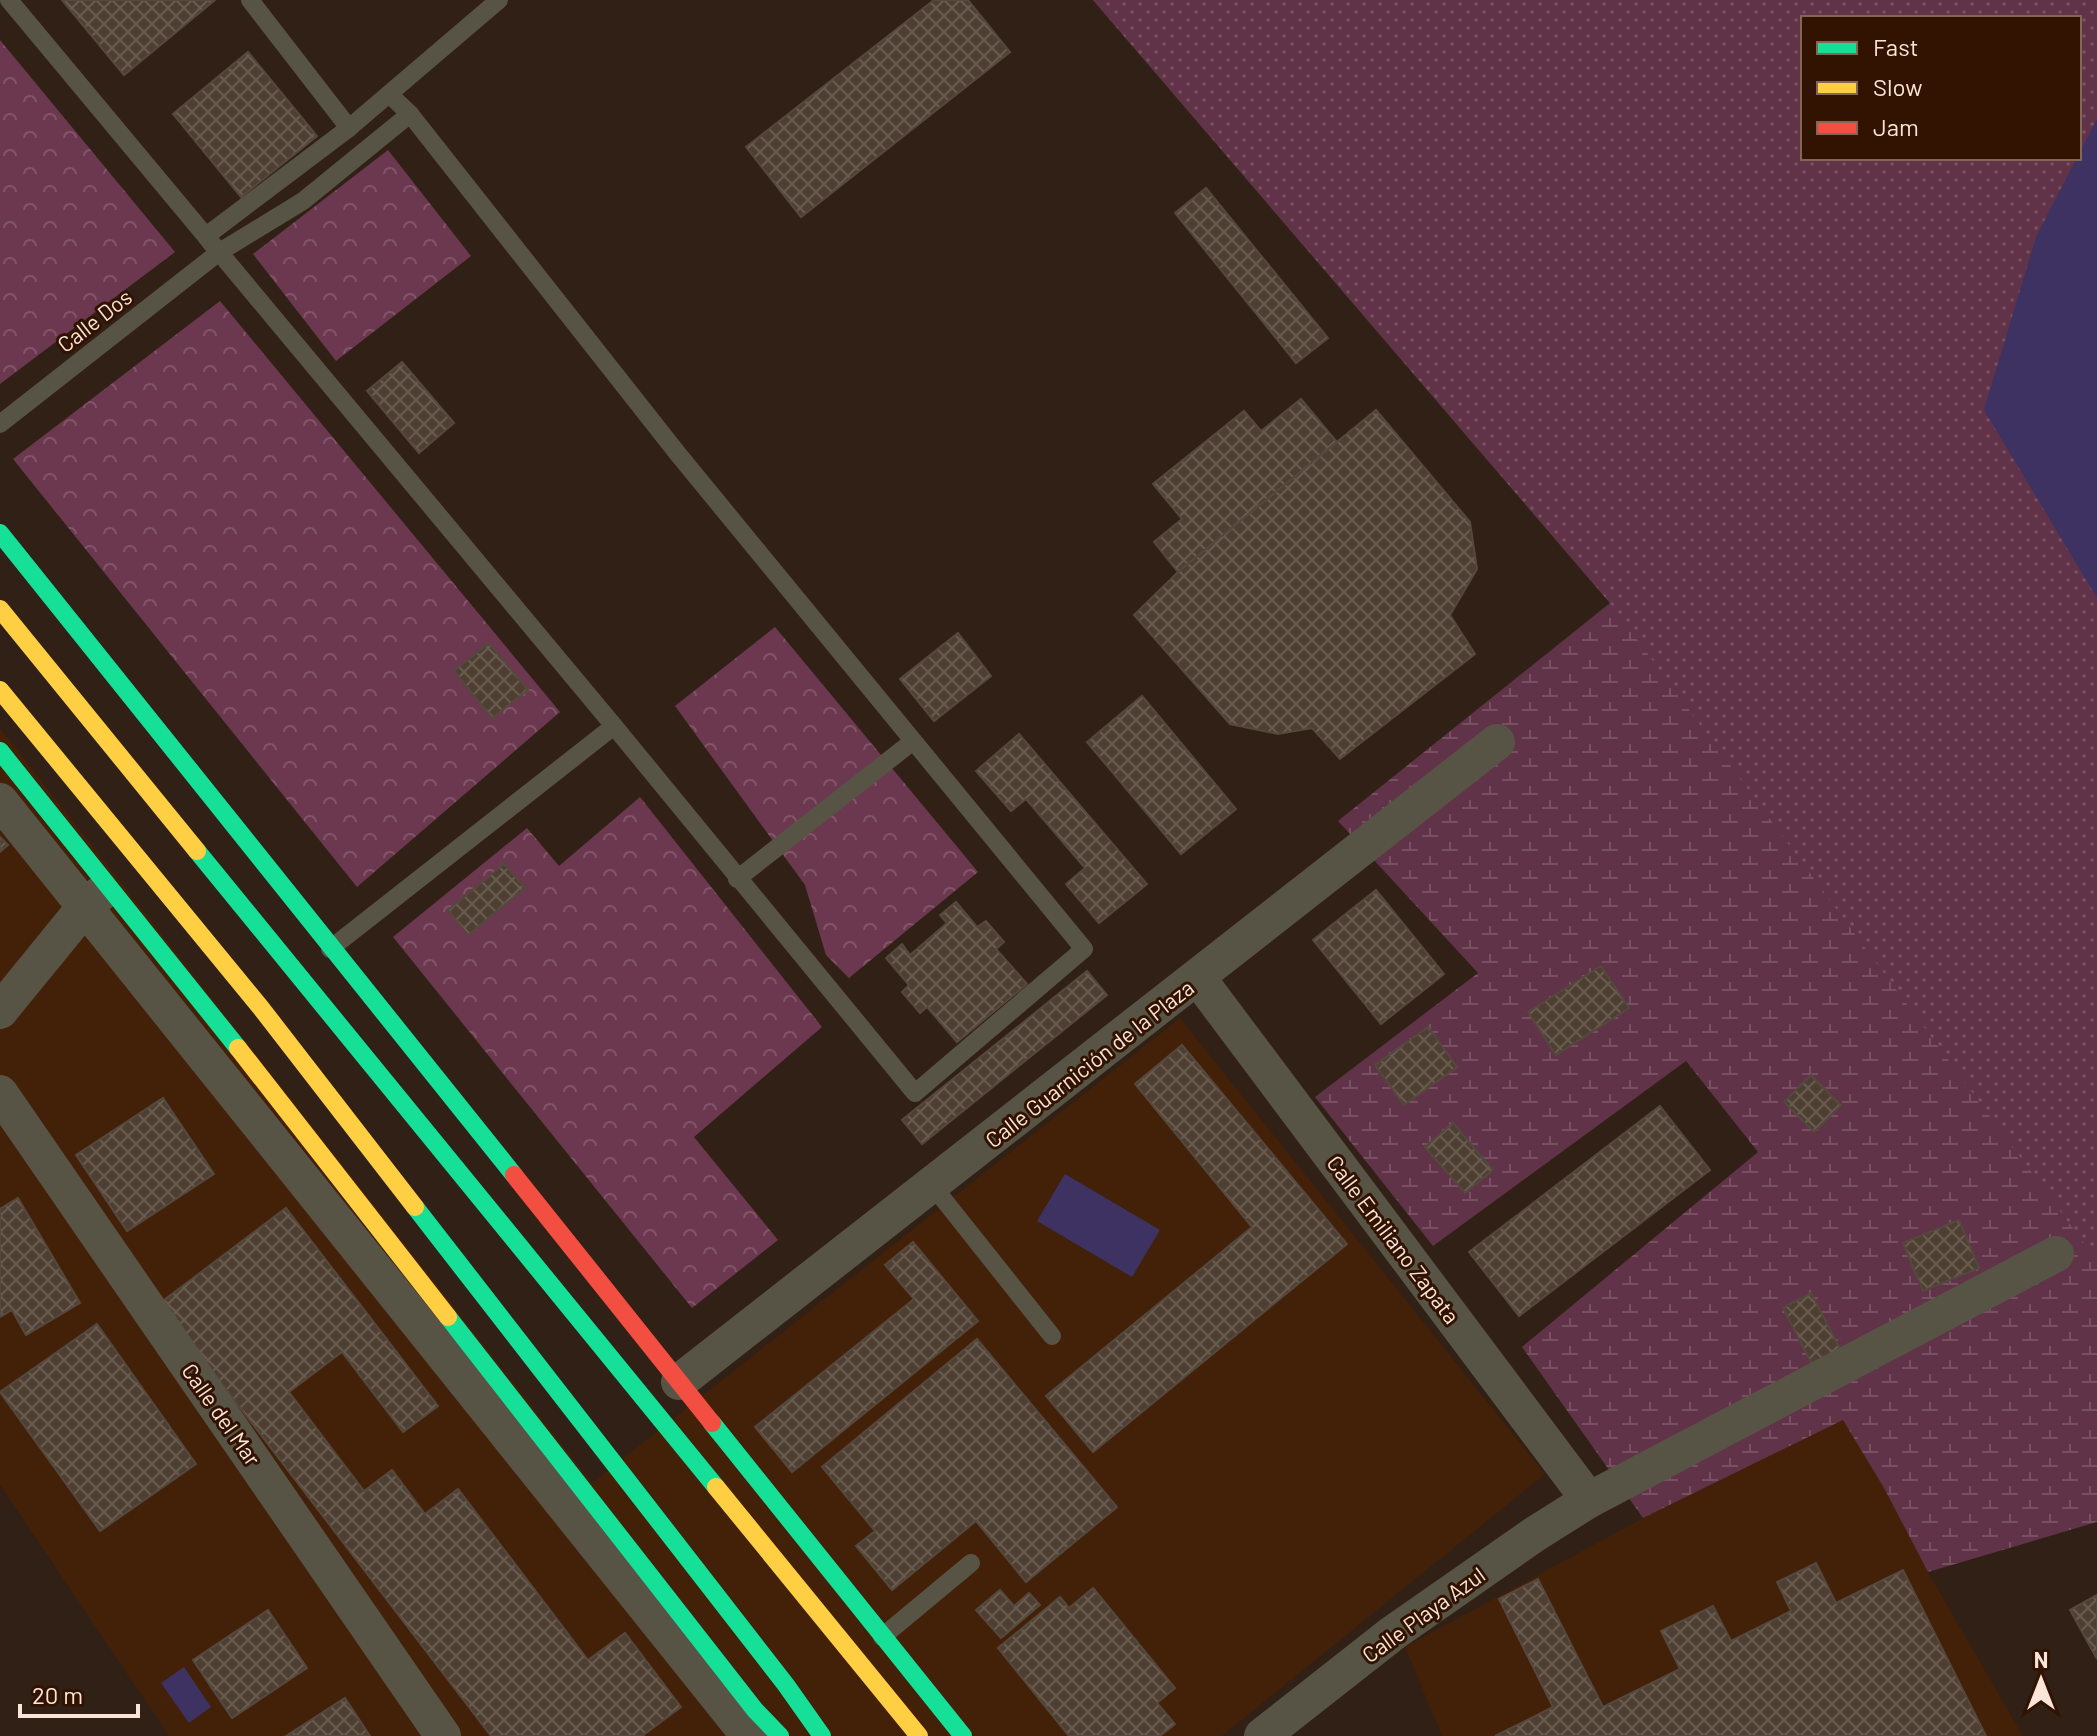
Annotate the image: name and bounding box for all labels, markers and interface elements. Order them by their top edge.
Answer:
legend [1801,16,2081,160]
text: Fast [1873,32,1918,61]
text: Slow [1873,72,1922,101]
text: Jam [1873,112,1919,141]
street label: Calle Dos [52,283,136,357]
street label: Calle Guarnición de la Plaza [980,974,1198,1152]
street label: Calle Emiliano Zapata [1322,1150,1466,1328]
street label: Calle del Mar [177,1358,267,1470]
street label: Calle Playa Azul [1357,1561,1489,1667]
north arrow [2001,1640,2081,1720]
text: N [2034,1646,2048,1672]
scale bar [20,1668,138,1718]
text: 20 m [32,1680,83,1709]

